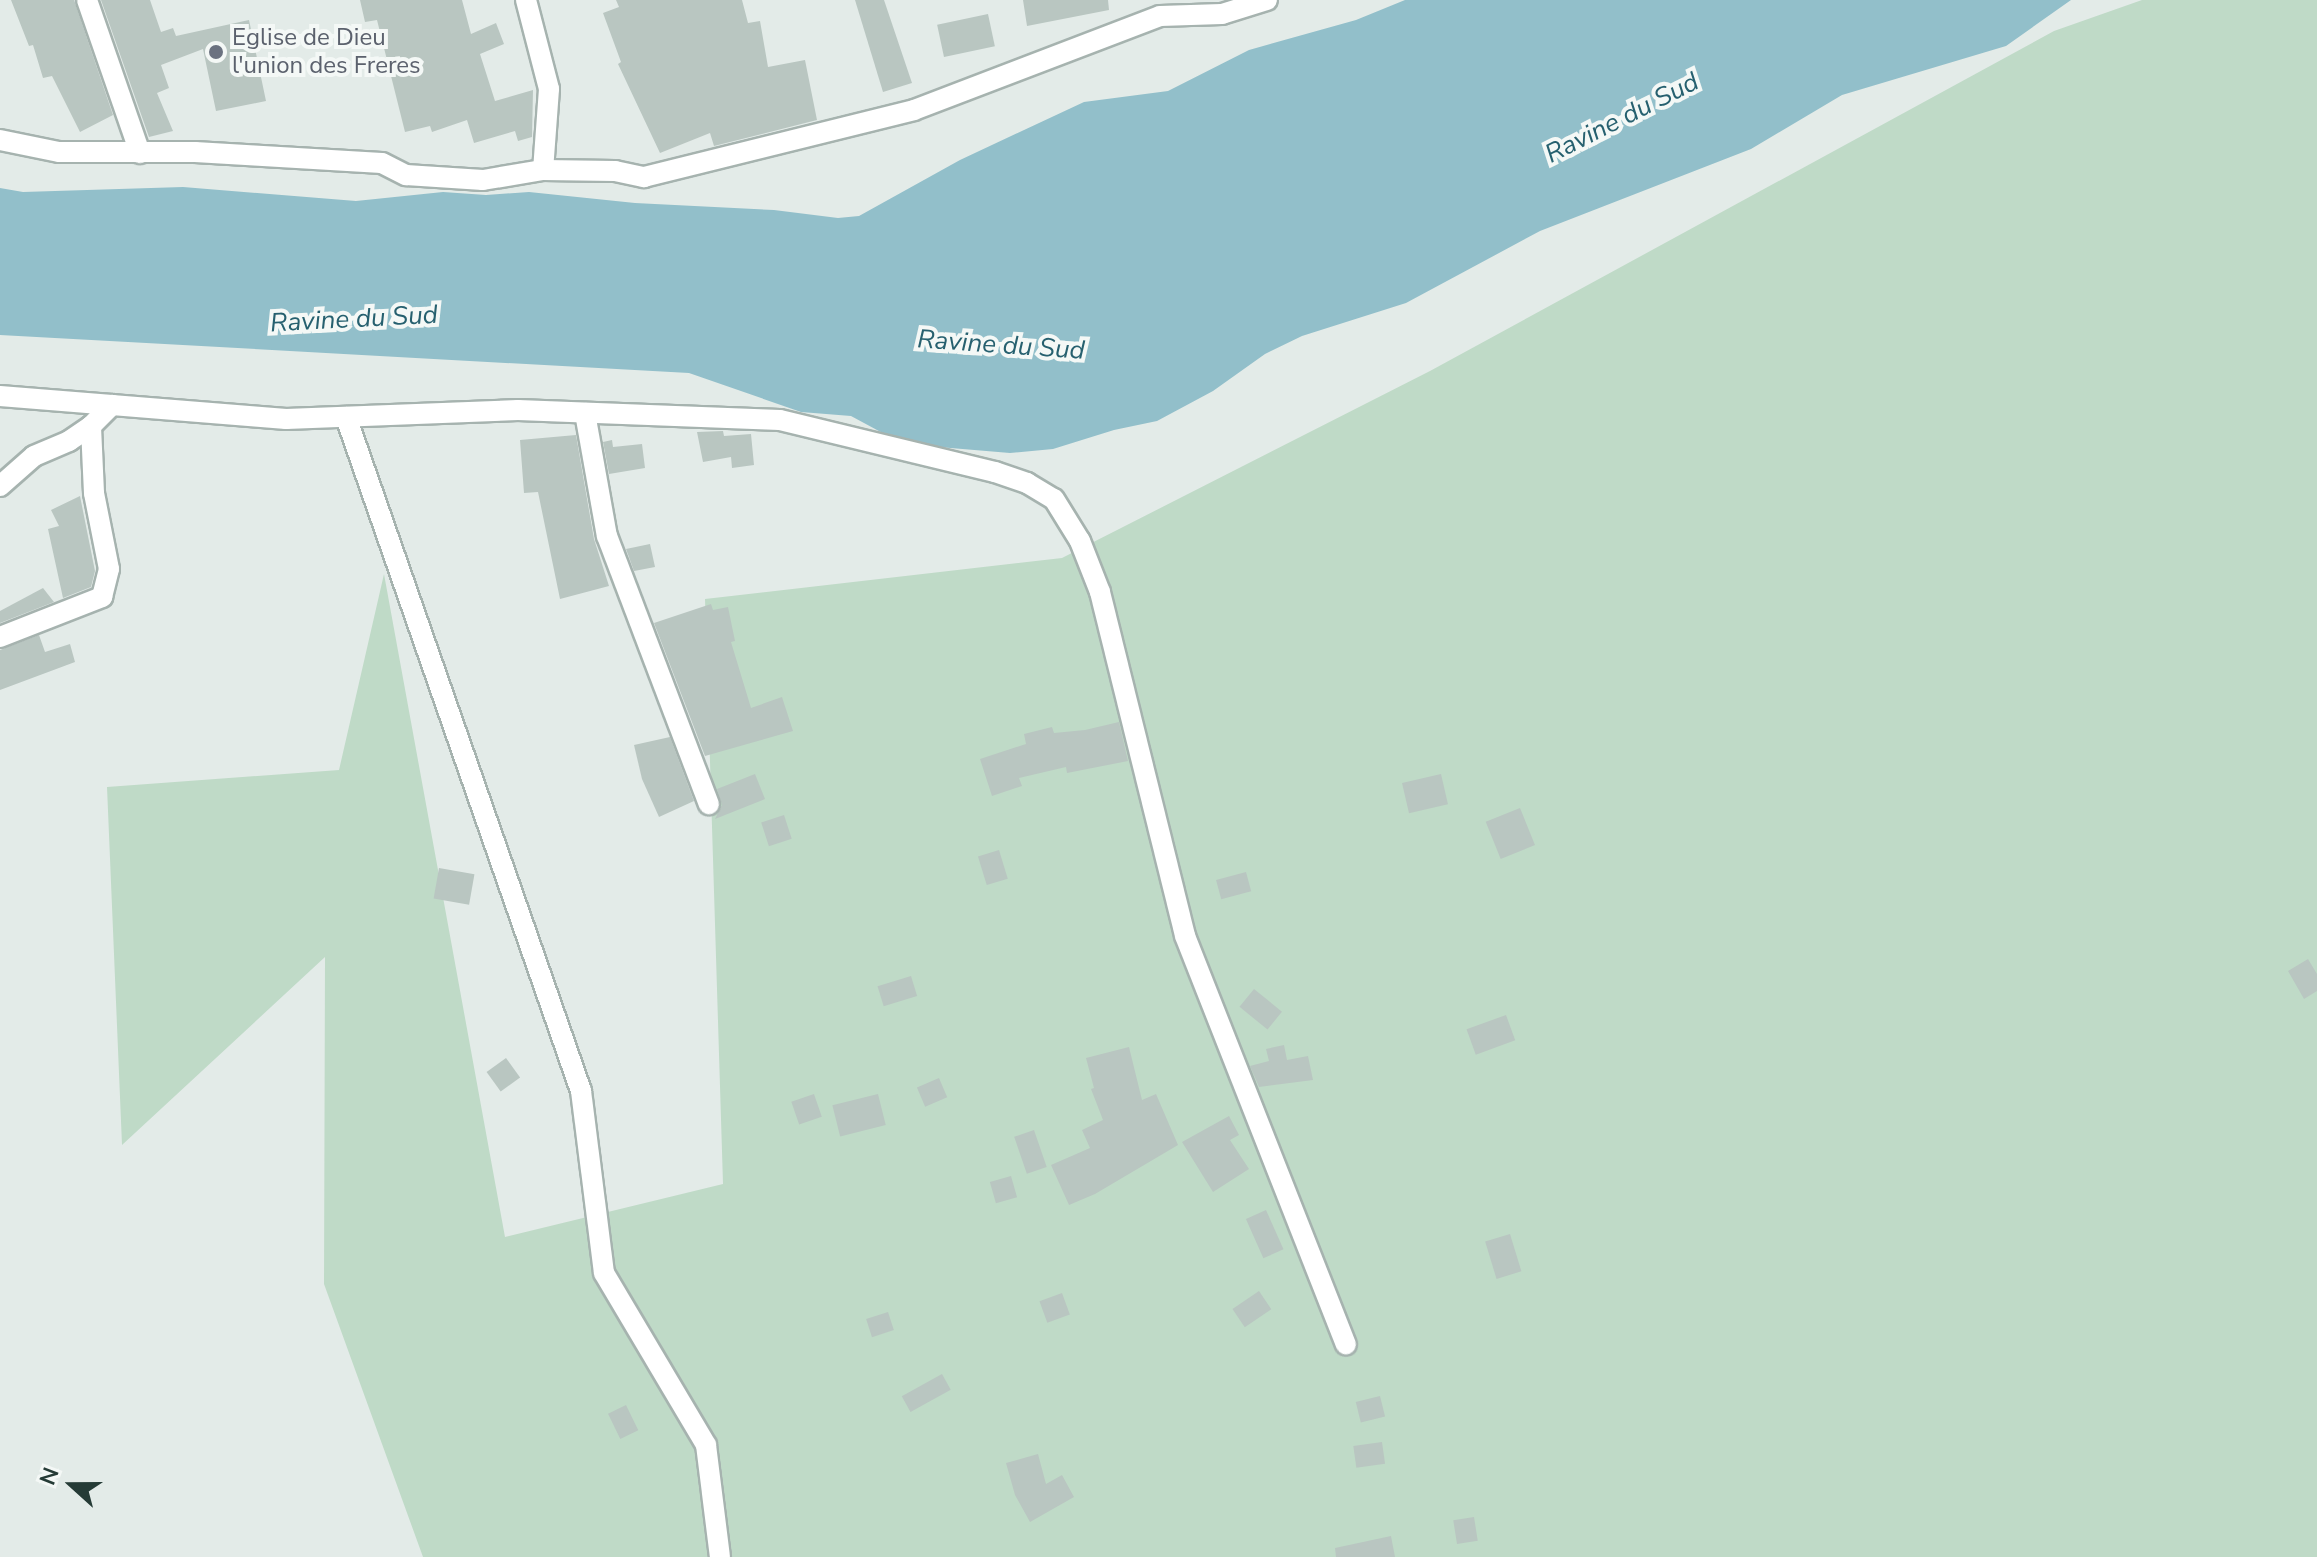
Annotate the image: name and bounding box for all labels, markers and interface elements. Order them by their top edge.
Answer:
place label: Eglise de Dieu l'union des Freres [232,24,421,80]
marker: Eglise de Dieu l'union des Freres [207,43,225,61]
water label: Ravine du Sud [1540,66,1704,170]
water label: Ravine du Sud [269,299,439,339]
water label: Ravine du Sud [916,324,1086,366]
north arrow [32,1445,112,1525]
text: N [33,1463,67,1489]

